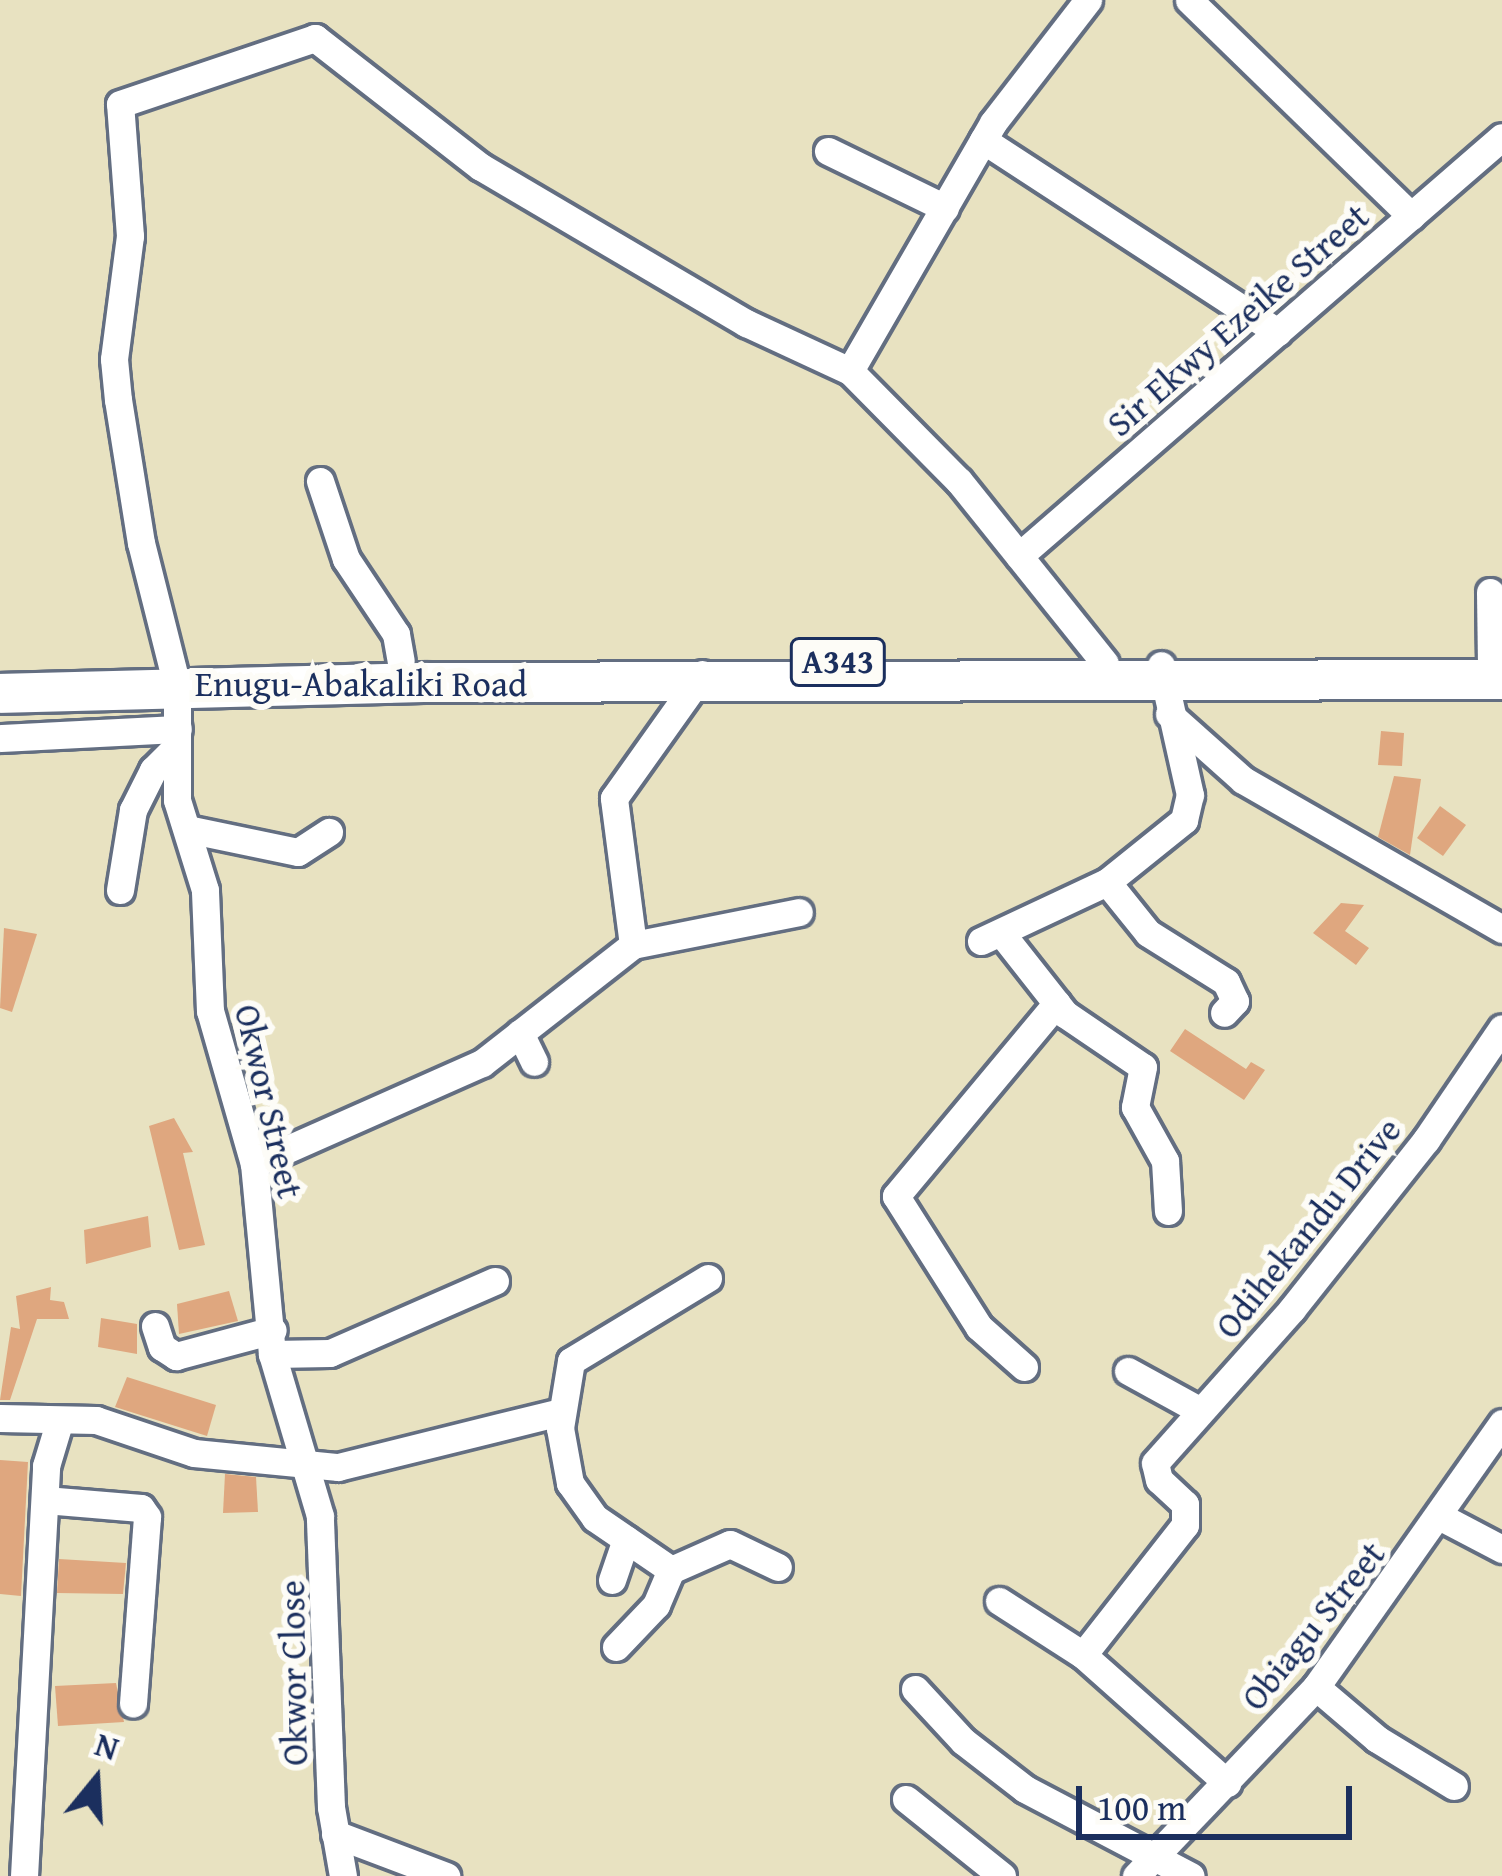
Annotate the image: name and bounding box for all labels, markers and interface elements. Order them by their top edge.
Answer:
street label: Sir Ekwy Ezeike Street [1097,194,1377,444]
road number: A343 [787,635,889,689]
street label: Enugu-Abakaliki Road [195,661,527,705]
street label: Okwor Street [227,1000,313,1202]
street label: Odihekandu Drive [1205,1108,1409,1346]
street label: Obiagu Street [1231,1532,1393,1718]
street label: Okwor Close [269,1580,315,1766]
north arrow [36,1720,156,1840]
text: N [89,1720,125,1772]
scale bar [1082,1762,1358,1836]
text: 100 m [1097,1780,1186,1833]

